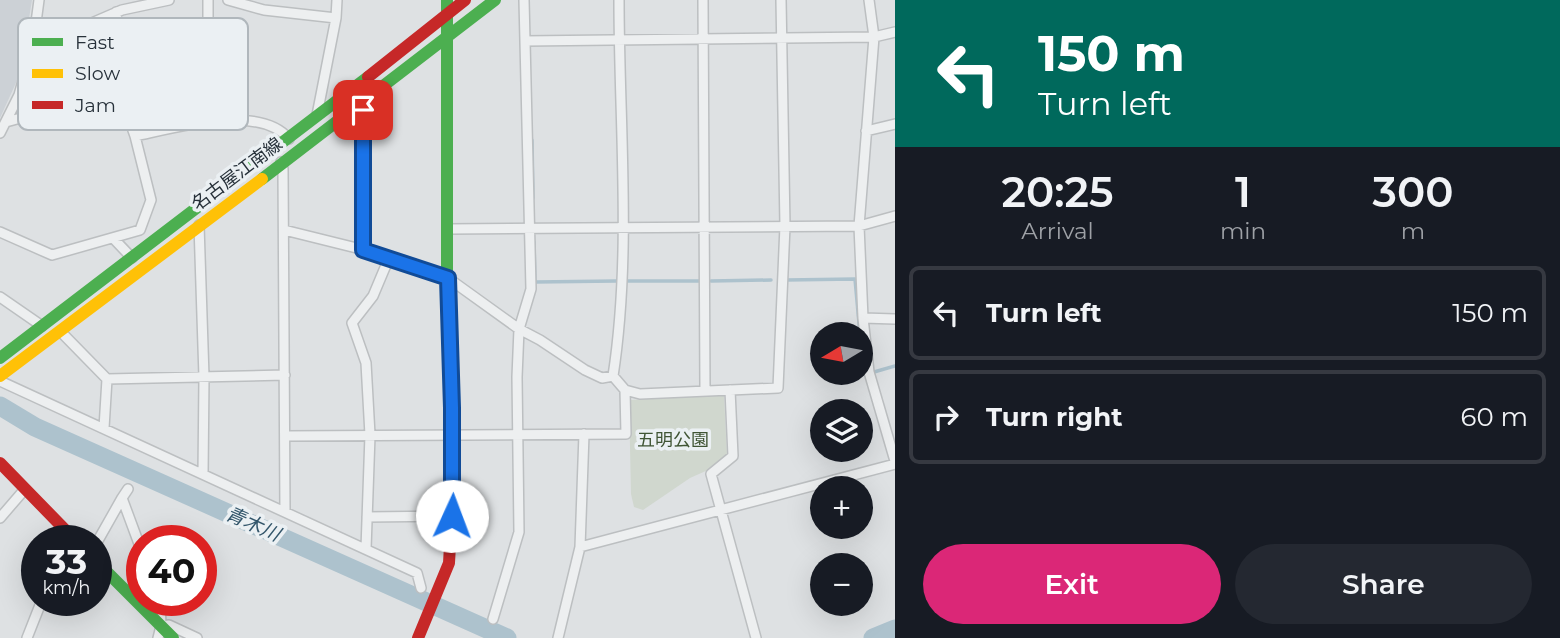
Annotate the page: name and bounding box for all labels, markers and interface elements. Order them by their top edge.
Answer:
legend [18,18,248,130]
text: 150 m [1038,24,1185,83]
icon: left [923,28,1014,119]
text: Fast [75,31,115,54]
text: Slow [75,62,120,85]
pin [333,80,393,140]
text: Turn left [1038,84,1172,123]
icon: arrive [344,91,382,129]
text: Jam [74,94,116,117]
street label: 名古屋江南線 [187,133,287,215]
text: 20:25 [1001,166,1113,218]
text: 1 [1235,166,1251,218]
text: 300 [1373,166,1454,218]
text: Arrival [1021,217,1094,245]
text: min [1220,217,1266,245]
text: m [1401,217,1425,245]
icon: left [927,294,965,332]
text: Turn left [986,297,1102,329]
text: 150 m [1452,297,1528,329]
north arrow [810,322,873,385]
map controls [810,322,873,616]
icon: right [927,398,965,436]
button: layers [810,399,873,462]
text: Turn right [986,401,1122,433]
text: 60 m [1461,401,1528,433]
park label: 五明公園 [637,429,709,451]
button: + [810,476,873,539]
position arrow [415,479,489,553]
water label: 青木川 [222,502,286,547]
speed limit sign: 40 [126,525,217,616]
text: 33 [46,540,87,583]
button: Exit [923,544,1221,624]
button: Share [1235,544,1532,624]
button: − [810,553,873,616]
text: km/h [42,577,91,599]

